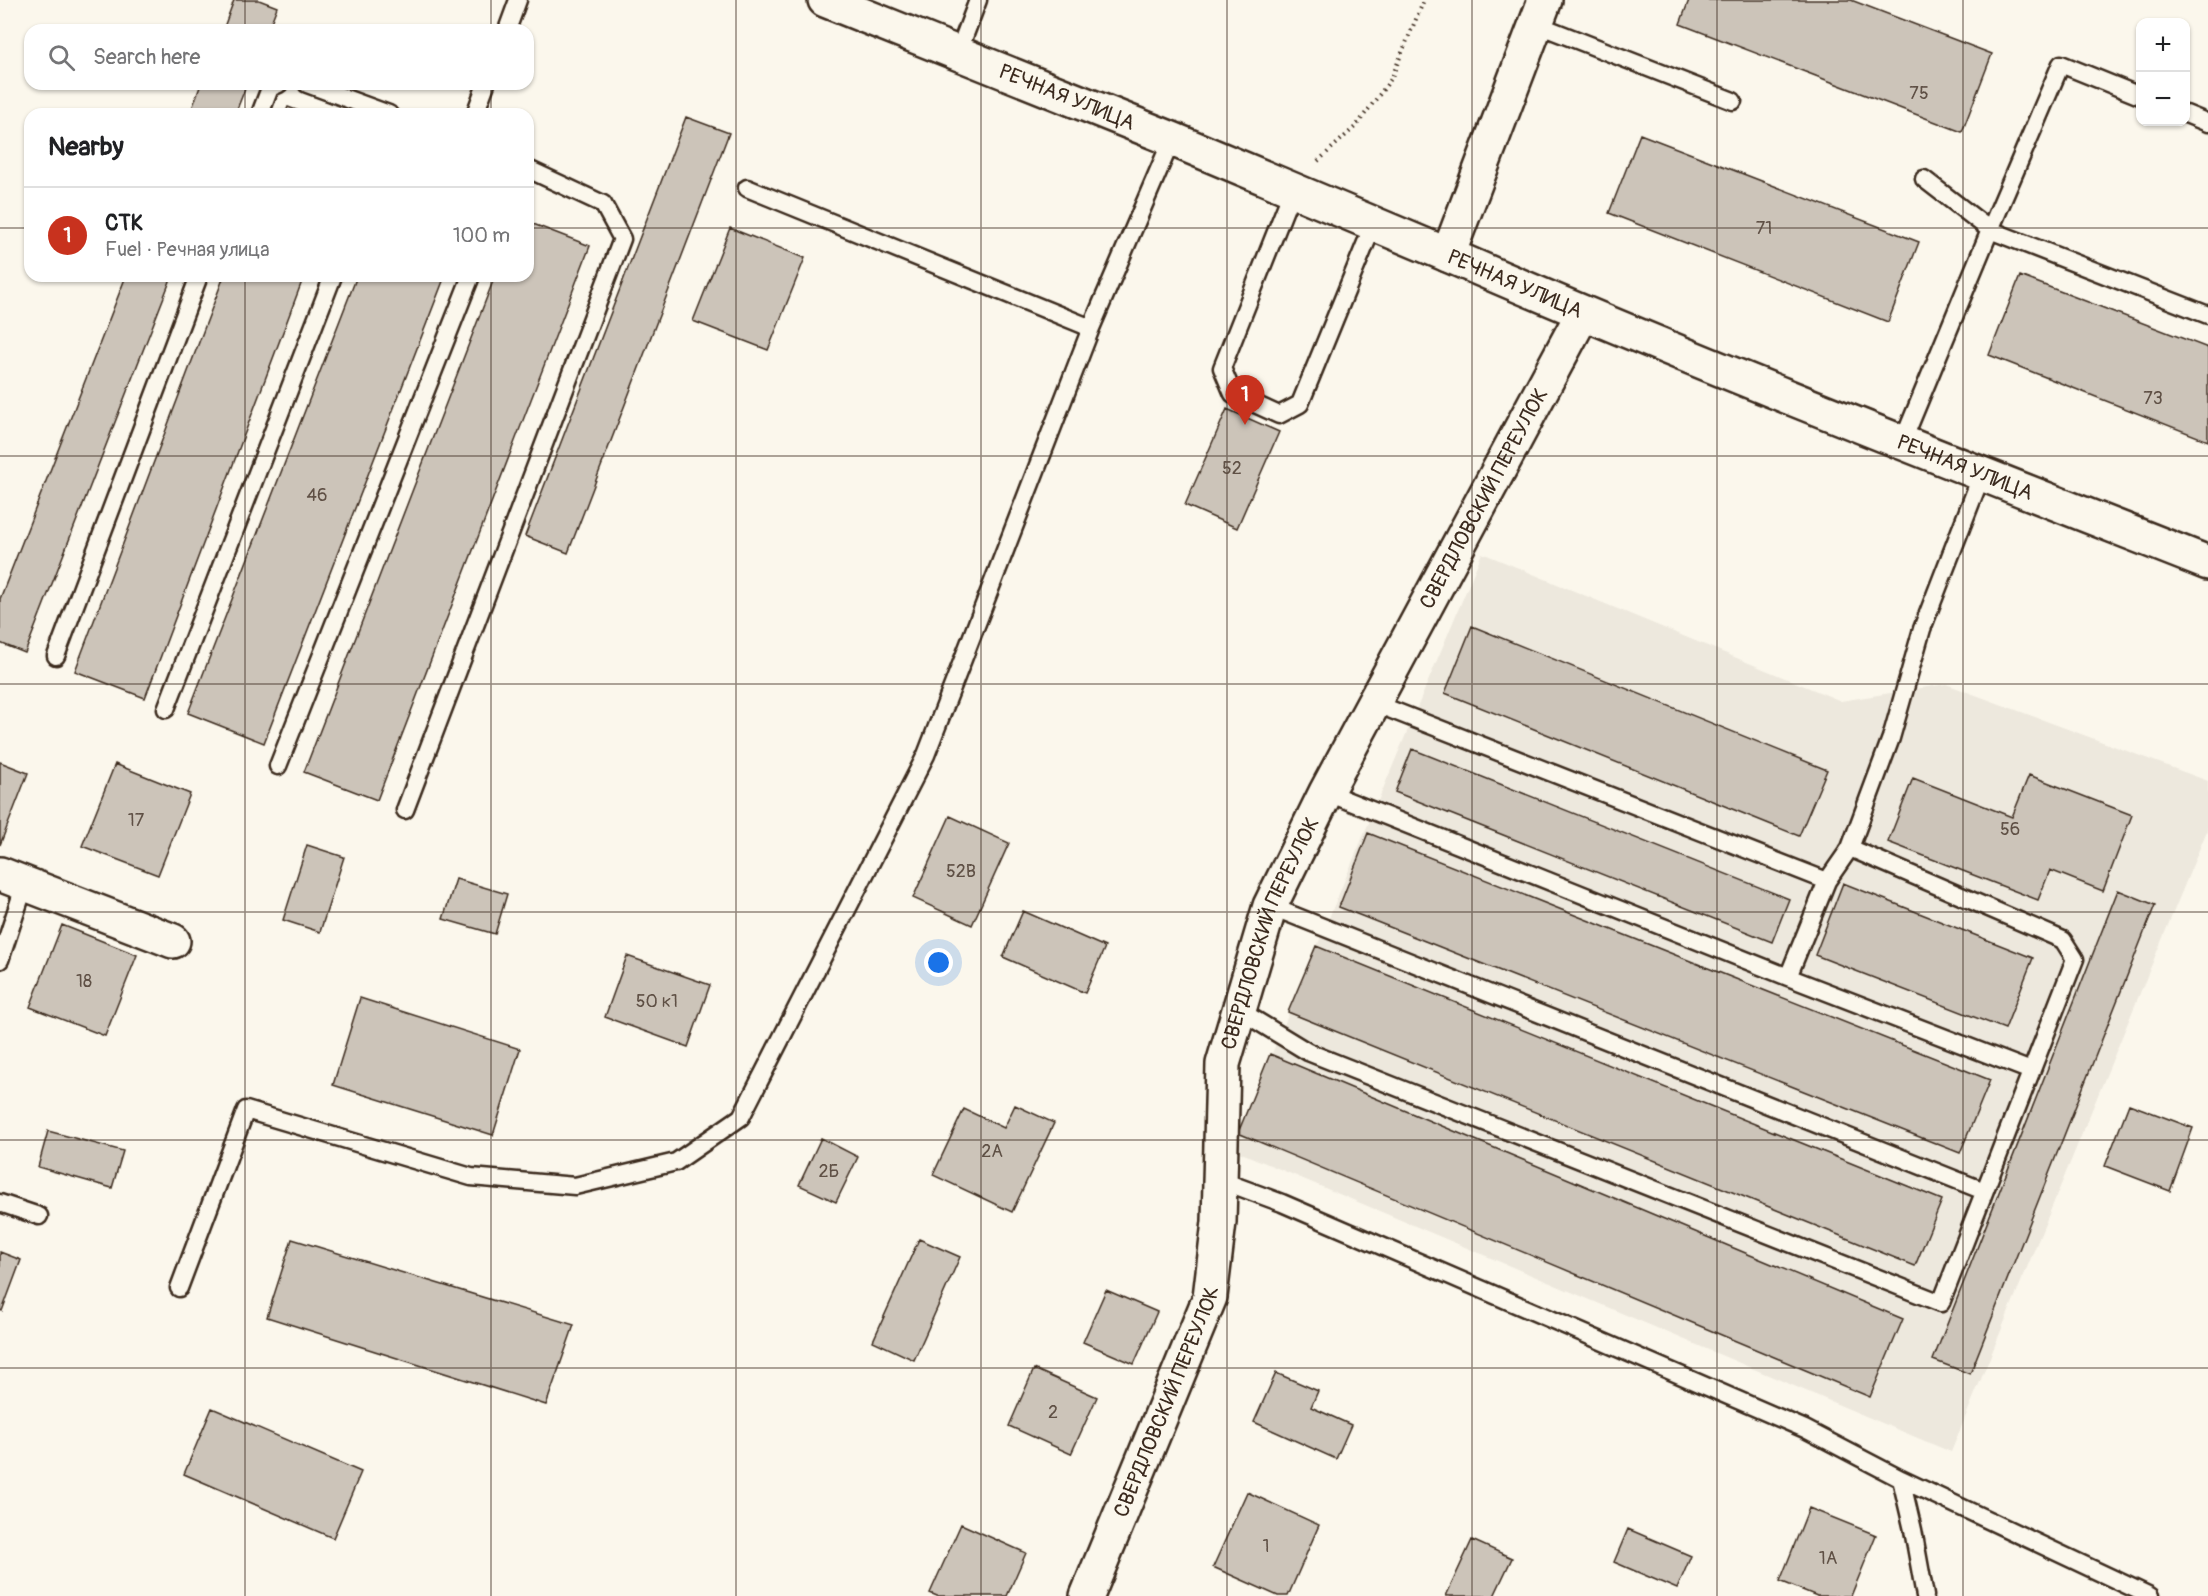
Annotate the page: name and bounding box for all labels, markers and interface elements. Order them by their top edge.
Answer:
map controls [2136,18,2190,126]
button: + [2136,18,2190,72]
search box [24,24,534,90]
icon: search [45,41,78,74]
text: Search here [93,43,200,71]
street label: РЕЧНАЯ УЛИЦА [995,58,1139,137]
button: − [2136,72,2190,126]
house number: 75 [1909,82,1929,105]
text: Nearby [48,131,124,163]
text: СТК [105,209,143,237]
house number: 71 [1756,217,1772,240]
text: 1 [64,223,71,248]
text: 100 m [453,223,510,248]
text: Fuel · Речная улица [105,237,270,262]
street label: РЕЧНАЯ УЛИЦА [1443,244,1587,325]
pin: 1 [1226,376,1264,425]
street label: СВЕРДЛОВСКИЙ ПЕРЕУЛОК [1414,383,1554,614]
house number: 73 [2143,387,2163,410]
street label: РЕЧНАЯ УЛИЦА [1893,429,2037,507]
house number: 52 [1222,457,1242,480]
house number: 46 [307,484,327,507]
house number: 17 [128,809,145,832]
street label: СВЕРДЛОВСКИЙ ПЕРЕУЛОК [1215,813,1326,1053]
house number: 56 [2000,818,2020,841]
house number: 52В [946,860,976,883]
your location [924,948,953,977]
house number: 18 [76,970,92,993]
house number: 50 к1 [636,990,678,1013]
house number: 2А [981,1140,1003,1163]
house number: 2Б [819,1160,839,1183]
street label: СВЕРДЛОВСКИЙ ПЕРЕУЛОК [1108,1285,1225,1521]
house number: 2 [1048,1401,1058,1424]
house number: 1 [1262,1535,1270,1558]
house number: 1А [1819,1547,1838,1570]

